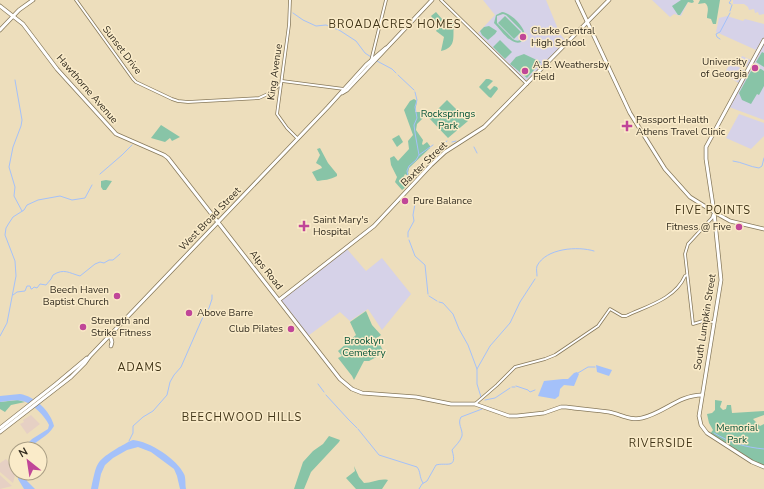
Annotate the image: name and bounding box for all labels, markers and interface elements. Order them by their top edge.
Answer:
district label: BROADACRES HOMES [329,17,461,32]
street label: Sunset Drive [99,23,145,77]
place label: Clarke Central High School [531,24,595,50]
marker: Clarke Central High School [518,32,528,42]
street label: King Avenue [264,43,286,101]
street label: Hawthorne Avenue [53,51,121,127]
place label: University of Georgia [700,55,748,81]
place label: A.B. Weathersby Field [533,58,610,84]
marker: University of Georgia [750,63,760,73]
marker: A.B. Weathersby Field [520,66,530,76]
park label: Rocksprings Park [421,107,475,133]
place label: Passport Health Athens Travel Clinic [636,113,726,139]
marker: Passport Health Athens Travel Clinic [621,120,633,132]
street label: Baxter Street [398,138,451,190]
street label: West Broad Street [176,184,244,254]
place label: Pure Balance [413,194,472,208]
marker: Pure Balance [400,196,410,206]
district label: FIVE POINTS [675,203,751,218]
place label: Saint Mary's Hospital [313,213,369,239]
marker: Saint Mary's Hospital [298,220,310,232]
place label: Fitness @ Five [666,220,731,234]
marker: Fitness @ Five [734,222,744,232]
street label: Alps Road [246,247,286,293]
street label: South Lumpkin Street [690,272,720,371]
place label: Beech Haven Baptist Church [43,283,109,309]
marker: Beech Haven Baptist Church [112,291,122,301]
place label: Above Barre [197,306,253,320]
marker: Above Barre [184,308,194,318]
place label: Strength and Strike Fitness [91,314,151,340]
marker: Strength and Strike Fitness [78,322,88,332]
place label: Club Pilates [229,322,283,336]
marker: Club Pilates [286,324,296,334]
park label: Brooklyn Cemetery [342,334,387,360]
district label: ADAMS [117,360,163,375]
district label: BEECHWOOD HILLS [182,410,302,425]
park label: Memorial Park [716,421,758,447]
district label: RIVERSIDE [629,436,693,451]
north arrow [8,441,48,481]
text: N [16,444,31,461]

